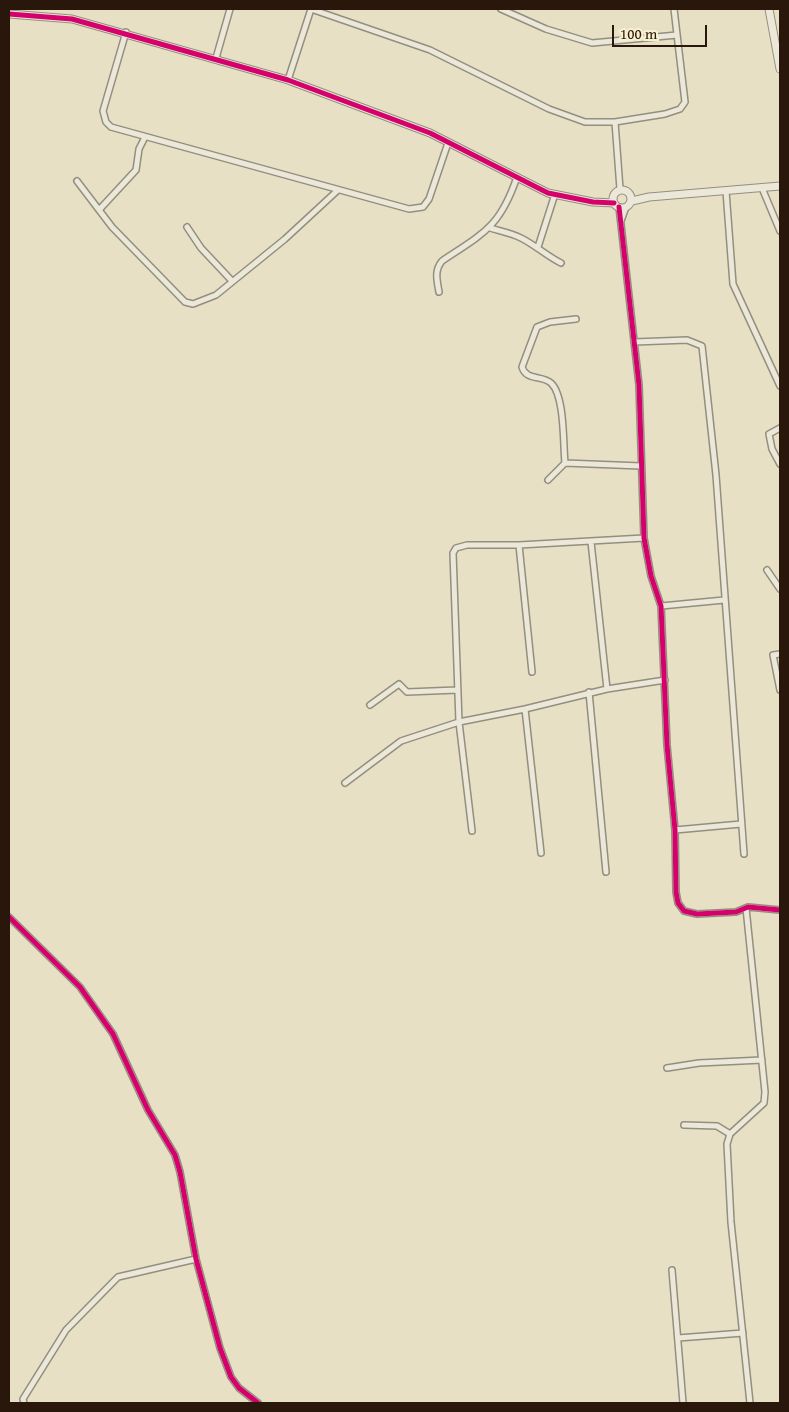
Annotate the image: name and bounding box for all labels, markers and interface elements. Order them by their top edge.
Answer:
scale bar [614,15,709,47]
text: 100 m [620,23,657,44]

